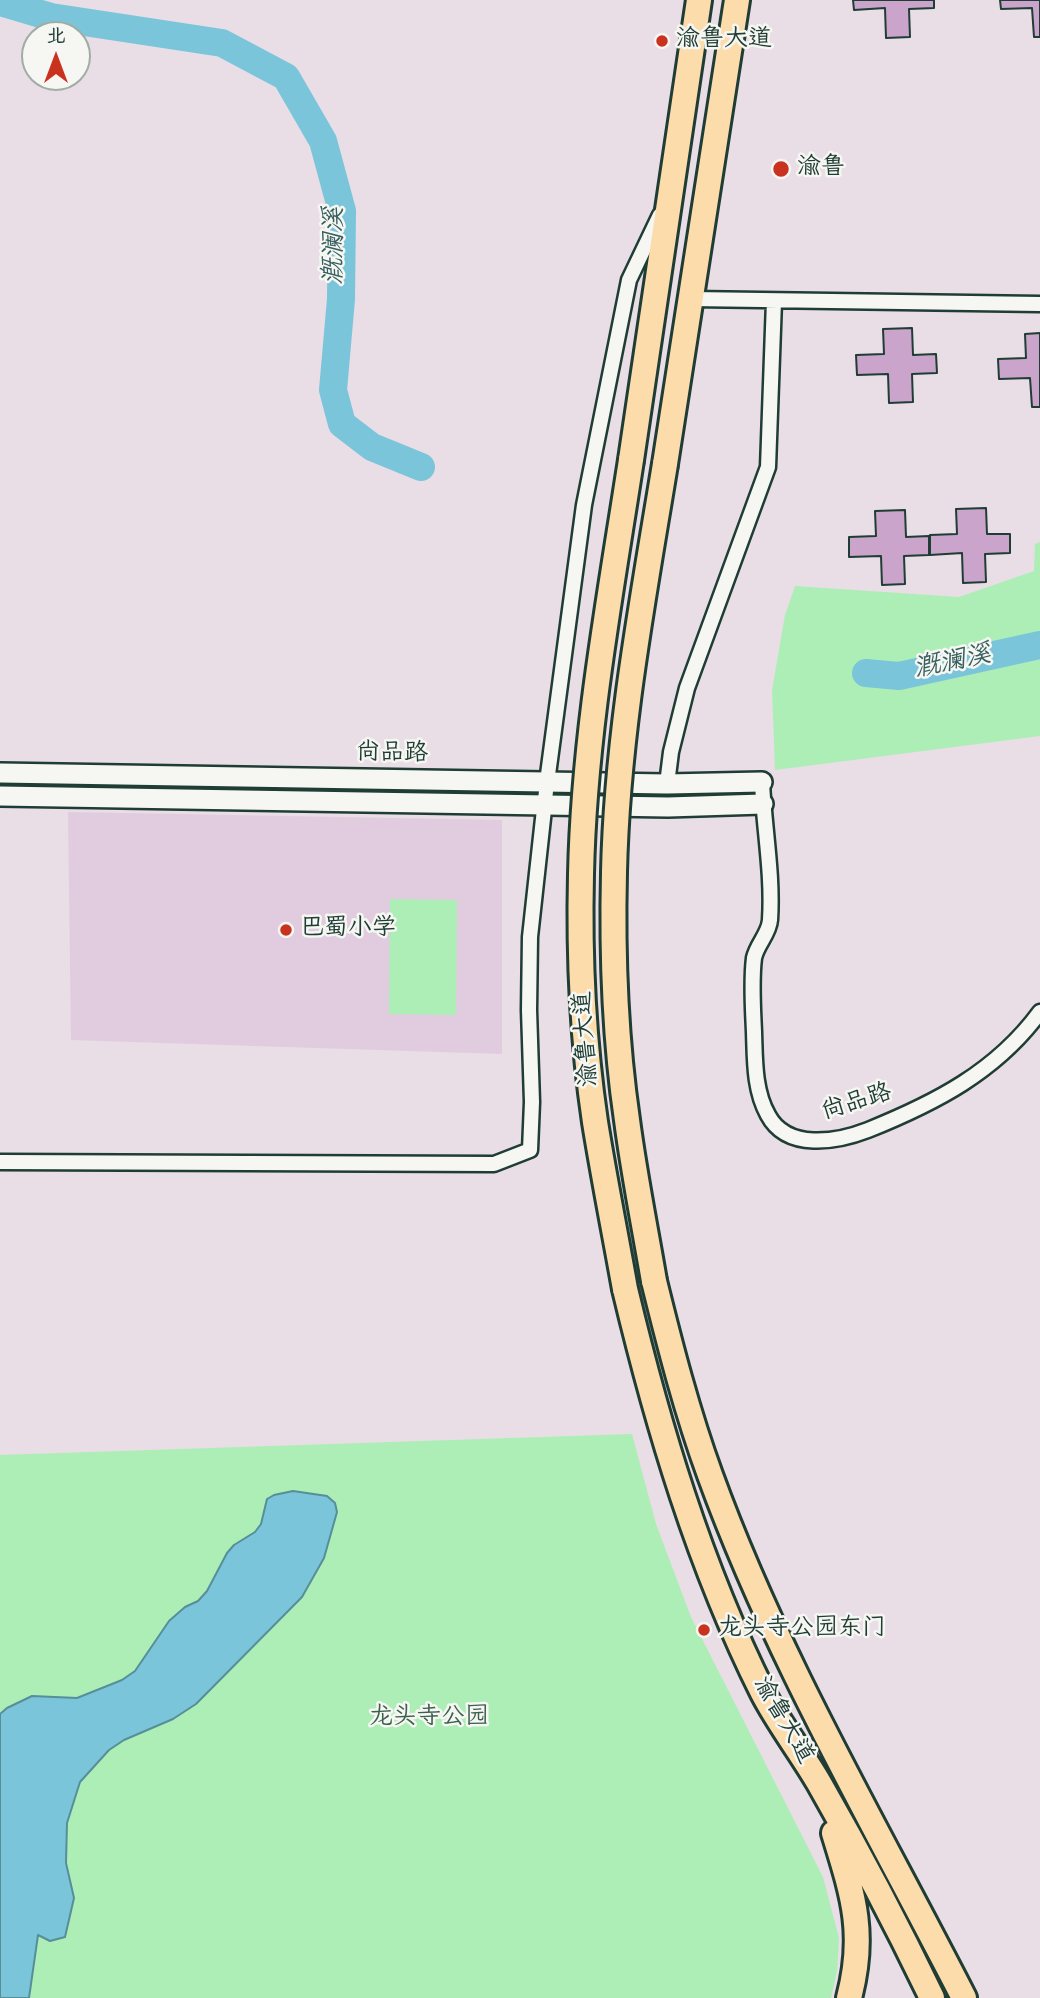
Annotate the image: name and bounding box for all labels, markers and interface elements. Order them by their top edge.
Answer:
north arrow [21,21,91,91]
text: 北 [46,22,66,52]
place label: 渝鲁大道 [676,27,772,55]
marker: 渝鲁大道 [654,33,670,49]
place label: 渝鲁 [797,155,845,183]
marker: 渝鲁 [771,159,791,179]
water label: 溉澜溪 [321,207,353,285]
water label: 溉澜溪 [912,641,994,687]
street label: 尚品路 [356,740,428,770]
place label: 巴蜀小学 [300,916,396,944]
marker: 巴蜀小学 [278,922,294,938]
street label: 渝鲁大道 [570,990,606,1088]
street label: 尚品路 [818,1080,896,1128]
place label: 龙头寺公园东门 [718,1616,886,1644]
marker: 龙头寺公园东门 [696,1622,712,1638]
street label: 渝鲁大道 [746,1672,818,1770]
park label: 龙头寺公园 [369,1705,489,1733]

